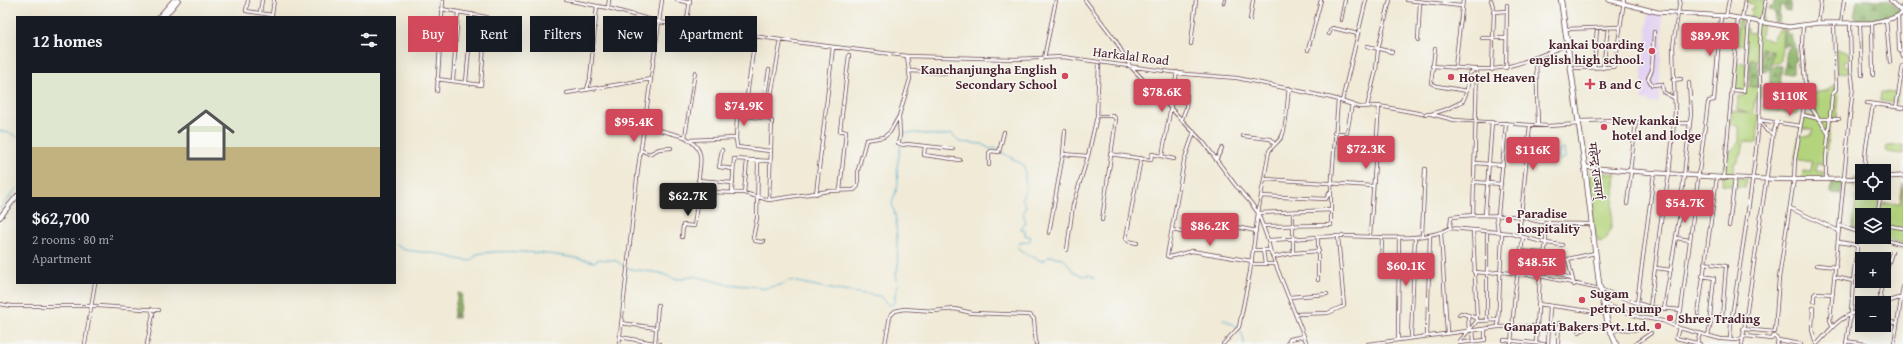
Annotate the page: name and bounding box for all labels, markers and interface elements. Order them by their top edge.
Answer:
chip: Buy [408,16,458,52]
chip: Rent [466,16,522,52]
chip: Filters [530,16,595,52]
chip: New [603,16,657,52]
chip: Apartment [665,16,757,52]
pin: $89.9K [1677,23,1743,57]
text: $89.9K [1691,26,1729,45]
text: 12 homes [32,28,103,53]
icon: filters [358,29,380,51]
place label: kankai boarding english high school. [1529,35,1644,69]
street label: Harkalal Road [1092,42,1170,70]
marker: kankai boarding english high school. [1647,46,1657,56]
place label: Kanchanjungha English Secondary School [921,60,1057,94]
place label: Hotel Heaven [1459,68,1536,87]
marker: Kanchanjungha English Secondary School [1060,71,1070,81]
marker: Hotel Heaven [1446,72,1456,82]
place label: B and C [1599,75,1642,94]
marker: B and C [1584,78,1596,90]
pin: $78.6K [1129,79,1195,113]
text: $78.6K [1143,82,1181,101]
pin: $110K [1762,83,1818,117]
text: $110K [1772,86,1808,105]
pin: $74.9K [711,93,777,127]
text: $74.9K [725,96,763,115]
icon: home [170,99,242,171]
pin: $95.4K [601,109,667,143]
place label: New kankai hotel and lodge [1612,111,1701,145]
text: $95.4K [615,112,653,131]
marker: New kankai hotel and lodge [1599,122,1609,132]
pin: $72.3K [1333,136,1399,170]
pin: $116K [1505,137,1561,171]
text: $72.3K [1347,139,1385,158]
text: $116K [1515,140,1551,159]
street label: महेन्द्र राज्मार्ग् [1583,141,1609,202]
map controls [1855,164,1891,332]
button: locate [1855,164,1891,200]
pin: $62.7K [655,183,721,217]
text: $62.7K [669,186,707,205]
pin: $54.7K [1652,190,1718,224]
text: $54.7K [1666,193,1704,212]
place label: Paradise hospitality [1517,204,1580,238]
text: $62,700 [32,205,90,230]
button: layers [1855,208,1891,244]
pin: $86.2K [1177,213,1243,247]
marker: Paradise hospitality [1504,215,1514,225]
text: $86.2K [1191,216,1229,235]
text: 2 rooms · 80 m² [32,230,114,249]
text: Apartment [32,249,92,268]
pin: $48.5K [1504,249,1570,283]
text: $48.5K [1518,252,1556,271]
button: + [1855,252,1891,288]
pin: $60.1K [1373,253,1439,287]
text: $60.1K [1387,256,1425,275]
place label: Sugam petrol pump [1590,284,1662,318]
marker: Sugam petrol pump [1577,295,1587,305]
button: − [1855,296,1891,332]
place label: Shree Trading [1678,309,1760,328]
marker: Shree Trading [1665,313,1675,323]
place label: Ganapati Bakers Pvt. Ltd. [1504,317,1650,336]
marker: Ganapati Bakers Pvt. Ltd. [1653,321,1663,331]

